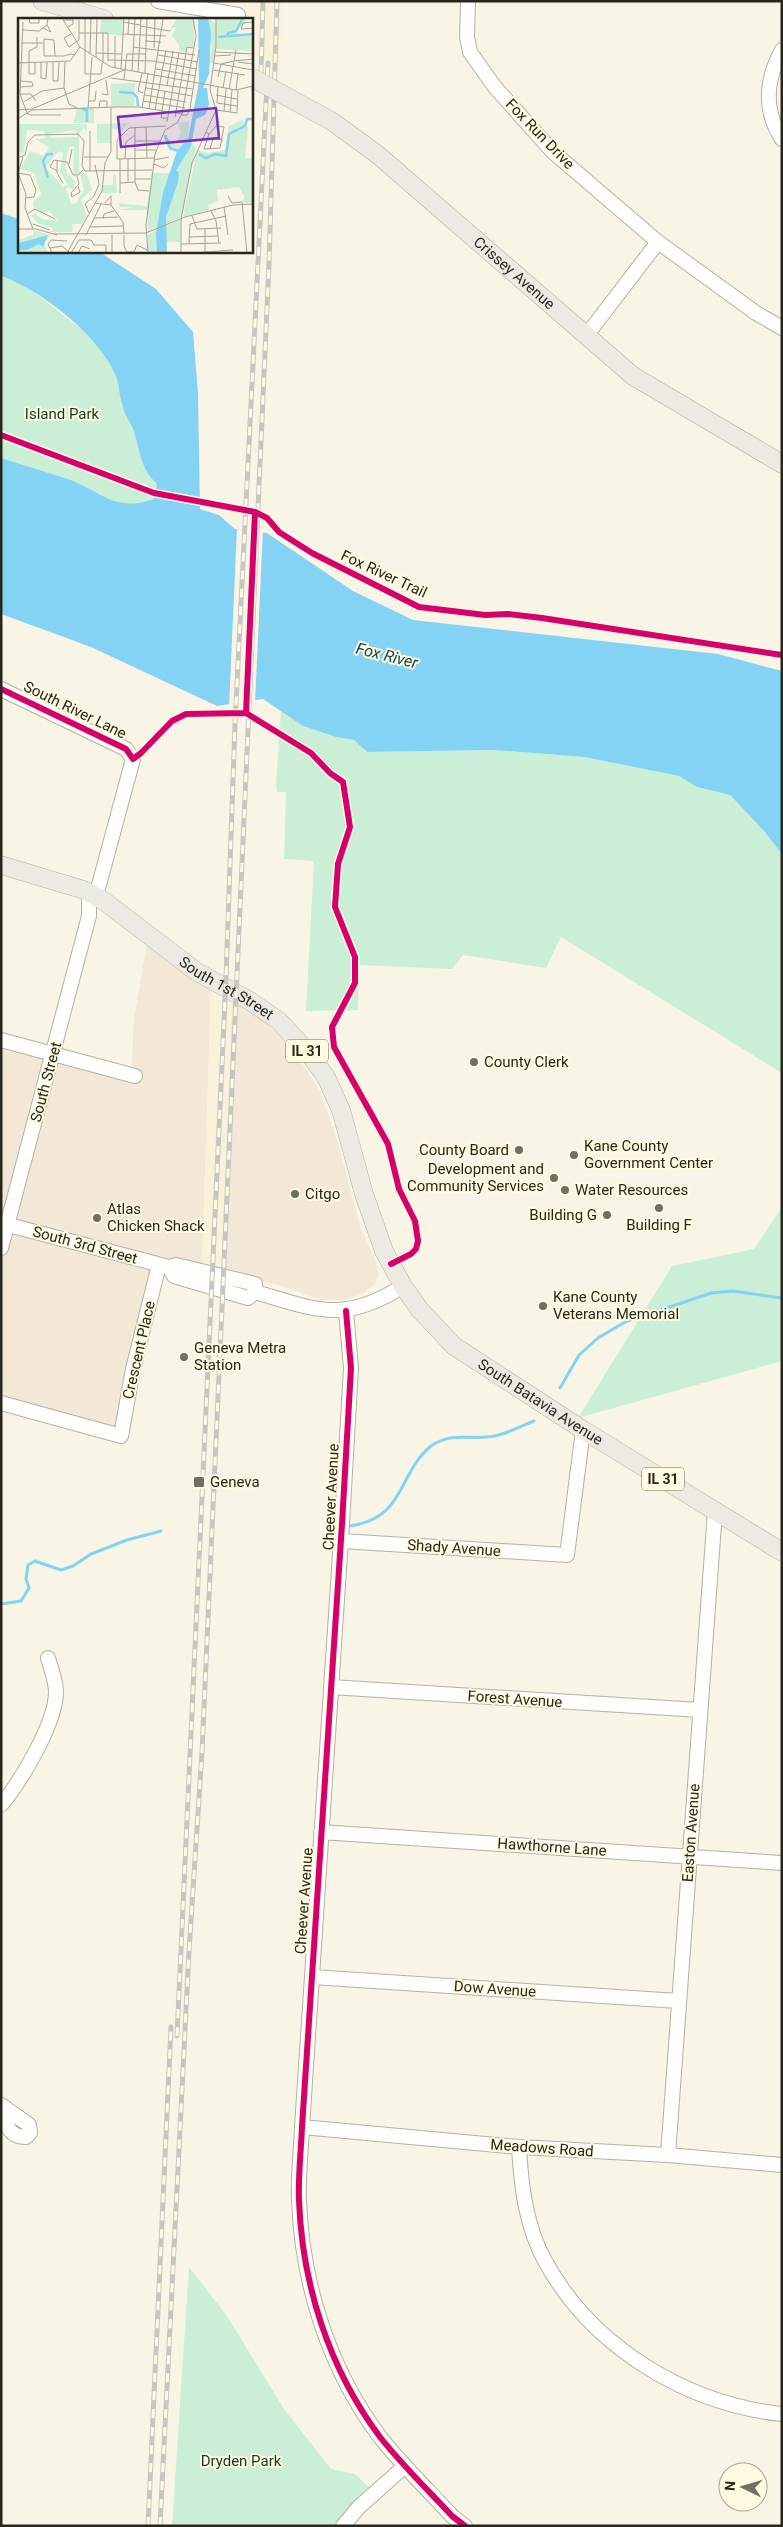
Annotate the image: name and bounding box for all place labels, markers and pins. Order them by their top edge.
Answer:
place label: County Clerk [484,1053,569,1071]
marker: County Clerk [468,1056,480,1068]
place label: Kane County Government Center [584,1137,713,1172]
place label: County Board [419,1141,509,1159]
marker: County Board [513,1144,525,1156]
marker: Kane County Government Center [568,1149,580,1161]
place label: Development and Community Services [407,1160,544,1195]
marker: Development and Community Services [548,1172,560,1184]
place label: Water Resources [575,1181,688,1199]
marker: Water Resources [559,1184,571,1196]
place label: Citgo [305,1185,340,1203]
marker: Citgo [289,1188,301,1200]
place label: Atlas Chicken Shack [107,1200,205,1235]
marker: Building F [653,1202,665,1214]
place label: Building G [529,1206,597,1224]
marker: Building G [601,1209,613,1221]
marker: Atlas Chicken Shack [91,1212,103,1224]
place label: Building F [626,1216,692,1234]
place label: Kane County Veterans Memorial [553,1288,679,1323]
marker: Kane County Veterans Memorial [537,1300,549,1312]
place label: Geneva Metra Station [194,1339,286,1374]
marker: Geneva Metra Station [178,1351,190,1363]
place label: Geneva [210,1473,260,1491]
marker: Geneva [192,1475,206,1489]

